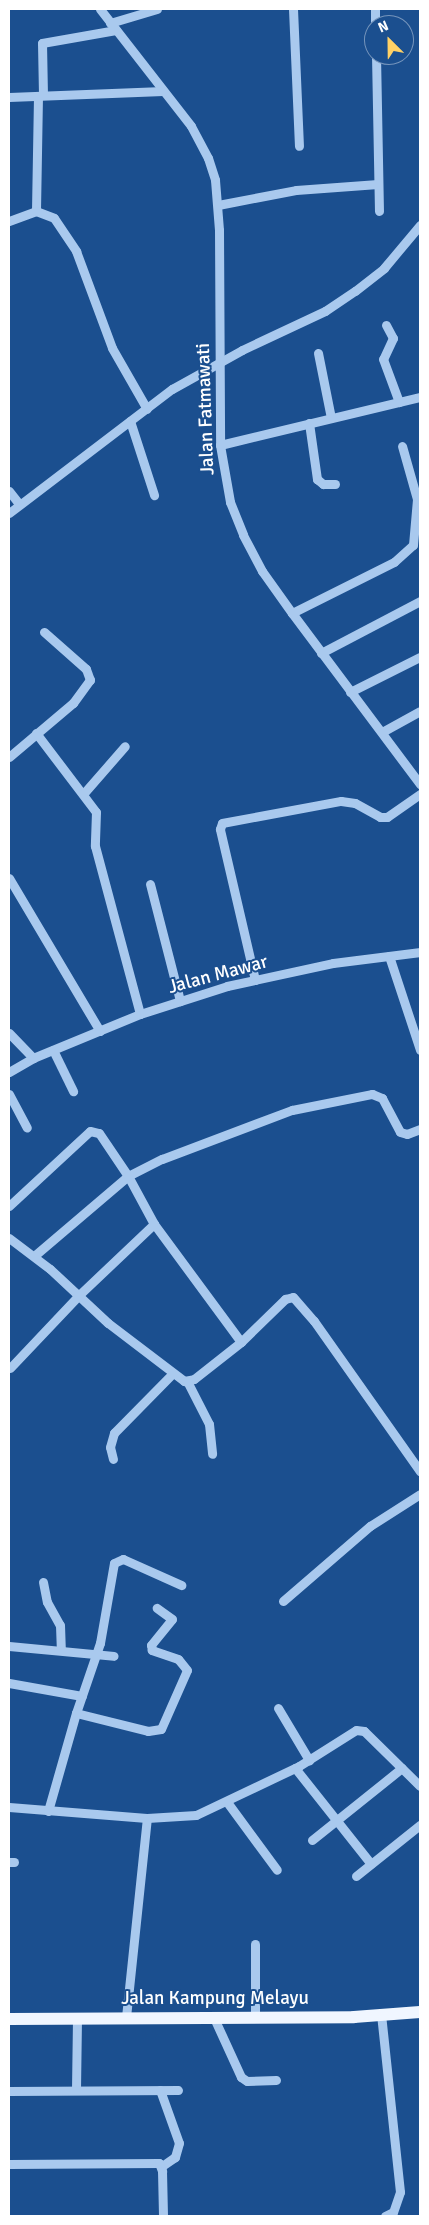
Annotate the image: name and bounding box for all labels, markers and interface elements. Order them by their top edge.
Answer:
north arrow [364,15,414,65]
text: N [376,17,391,36]
street label: Jalan Fatmawati [192,343,220,475]
street label: Jalan Mawar [166,951,270,999]
street label: Jalan Kampung Melayu [121,1988,309,2010]

